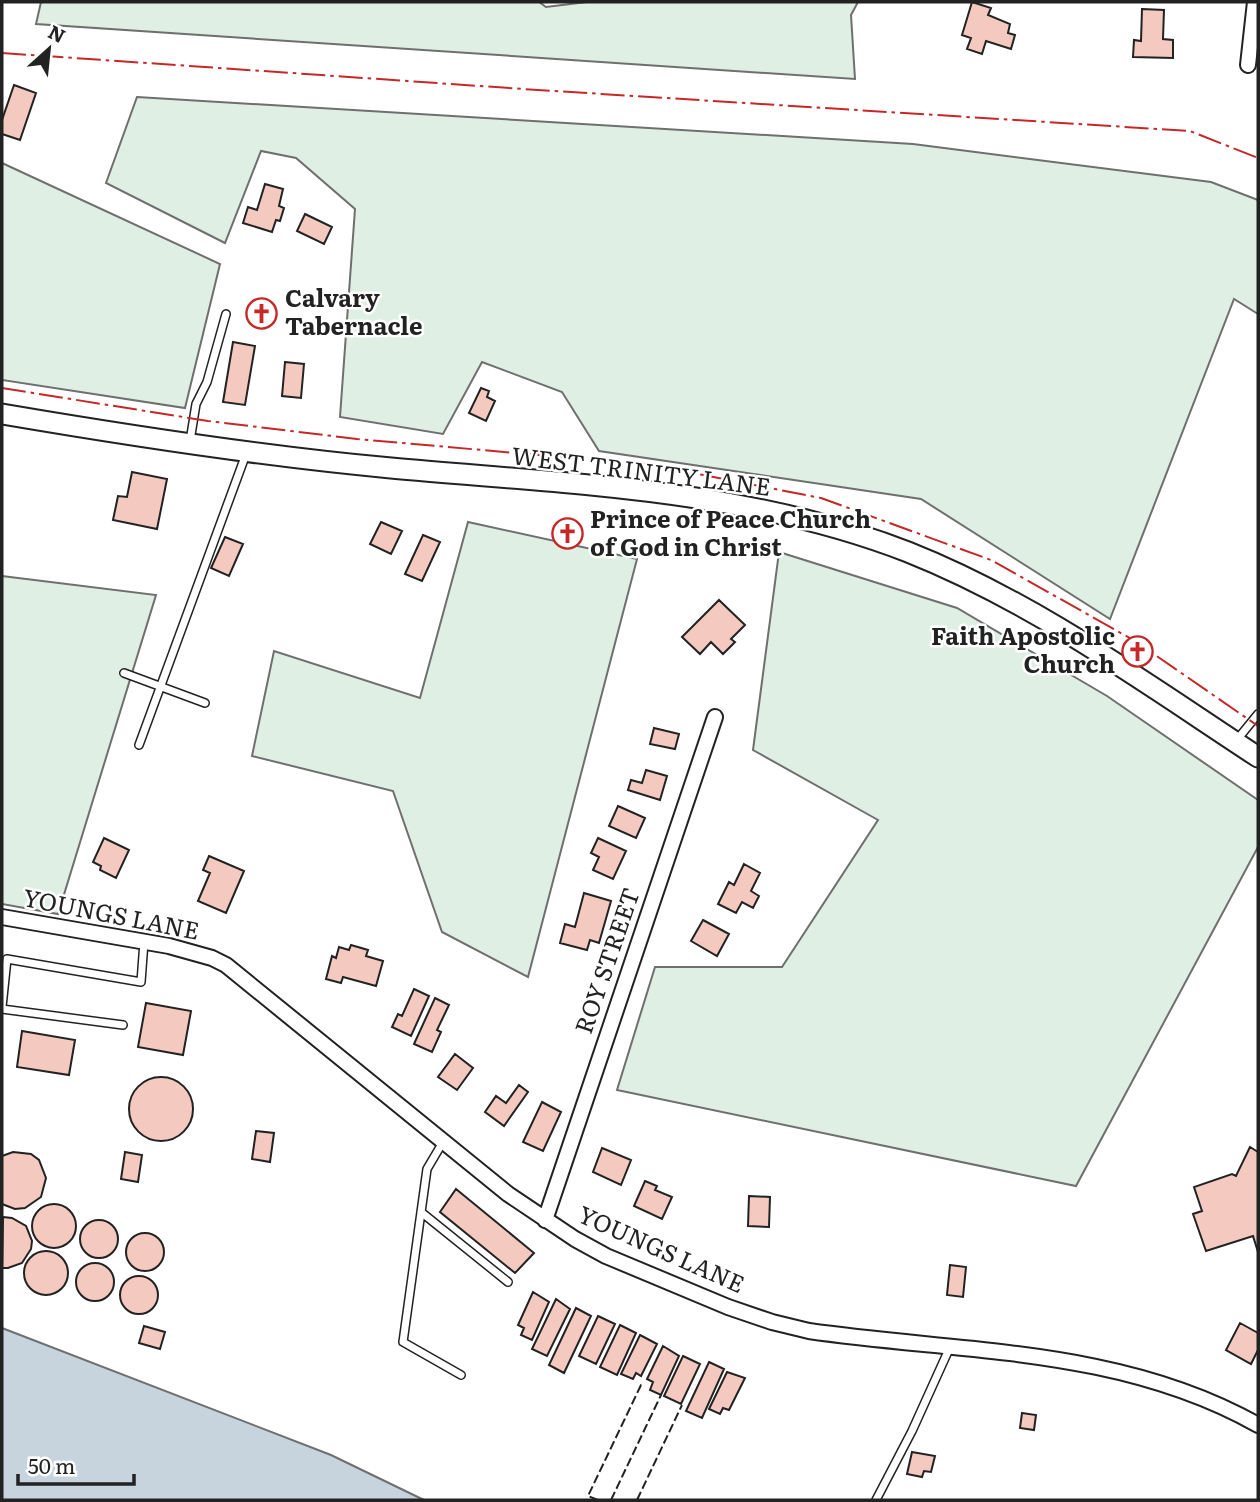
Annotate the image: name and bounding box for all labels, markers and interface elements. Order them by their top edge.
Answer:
north arrow [14,14,84,84]
text: N [44,17,71,49]
place label: Calvary Tabernacle [285,279,423,342]
church icon: Calvary Tabernacle [245,296,279,330]
street label: WEST TRINITY LANE [510,436,773,503]
place label: Prince of Peace Church of God in Christ [590,500,871,563]
church icon: Prince of Peace Church of God in Christ [550,517,584,551]
place label: Faith Apostolic Church [931,617,1115,680]
church icon: Faith Apostolic Church [1121,634,1155,668]
street label: YOUNGS LANE [20,878,203,947]
street label: ROY STREET [564,883,647,1038]
street label: YOUNGS LANE [573,1195,751,1300]
scale bar [18,1442,133,1486]
text: 50 m [28,1449,75,1480]

